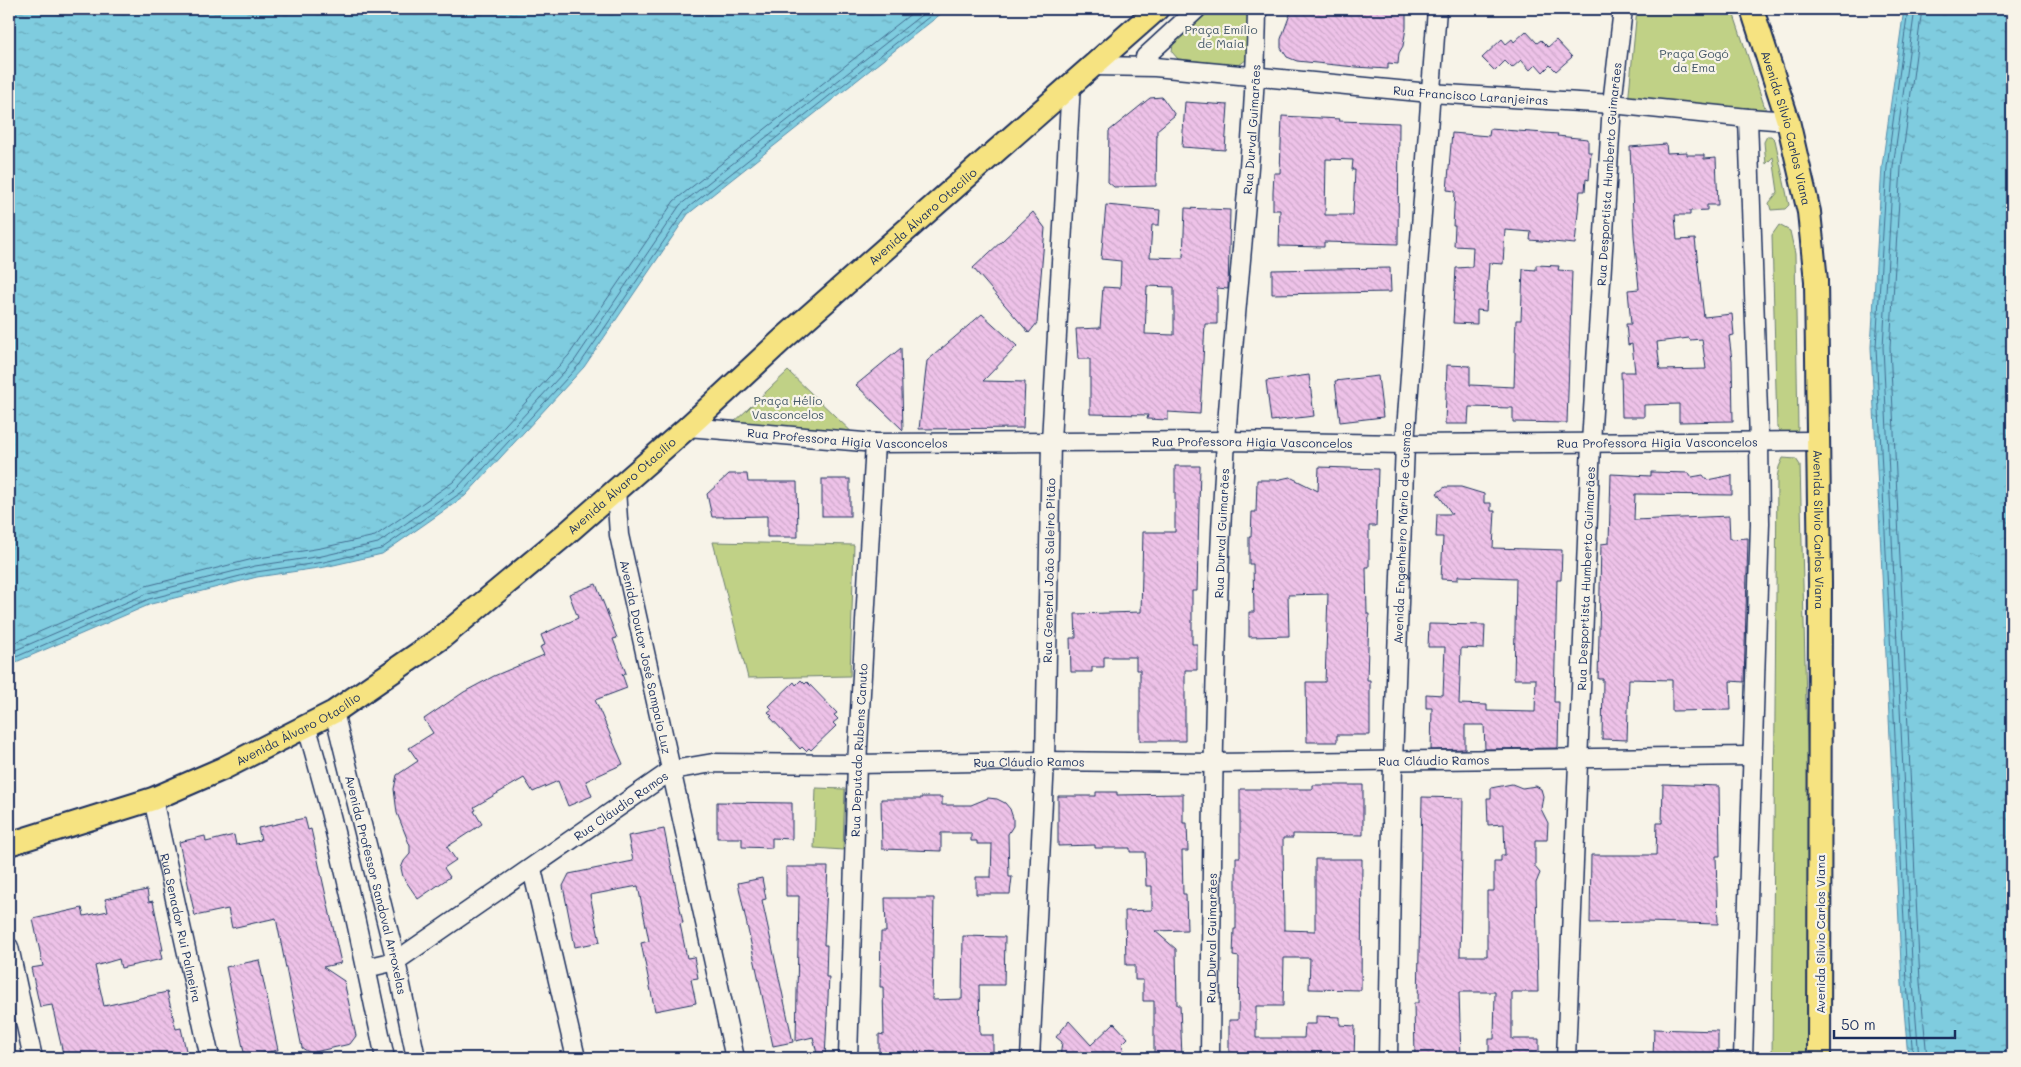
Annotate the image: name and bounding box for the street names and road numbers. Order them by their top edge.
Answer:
street label: Avenida Silvio Carlos Viana [1758,49,1815,207]
street label: Rua Desportista Humberto Guimarães [1593,61,1625,286]
street label: Rua Durval Guimarães [1239,64,1263,195]
street label: Rua Francisco Laranjeiras [1392,82,1549,108]
street label: Avenida Álvaro Otacílio [865,164,980,268]
street label: Avenida Engenheiro Mário de Gusmão [1389,422,1415,644]
street label: Rua Professora Higia Vasconcelos [747,424,948,451]
street label: Rua Professora Higia Vasconcelos [1152,433,1353,451]
street label: Rua Professora Higia Vasconcelos [1557,433,1758,451]
street label: Avenida Álvaro Otacílio [564,434,679,537]
street label: Avenida Silvio Carlos Viana [1810,450,1828,609]
street label: Rua Desportista Humberto Guimarães [1573,466,1598,691]
street label: Rua Durval Guimarães [1210,468,1232,598]
street label: Rua General João Saleiro Pitão [1039,478,1058,663]
street label: Avenida Doutor José Sampaio Luz [617,558,675,756]
street label: Rua Deputado Rubens Canuto [847,663,871,837]
street label: Avenida Álvaro Otacílio [233,688,363,769]
street label: Rua Cláudio Ramos [1378,751,1490,769]
street label: Rua Cláudio Ramos [973,753,1085,770]
street label: Rua Cláudio Ramos [570,767,671,844]
street label: Avenida Professor Sandoval Arroxelas [342,774,411,996]
street label: Rua Senador Rui Palmeira [157,852,206,1004]
street label: Avenida Silvio Carlos Viana [1812,854,1828,1014]
street label: Rua Durval Guimarães [1203,873,1220,1003]

